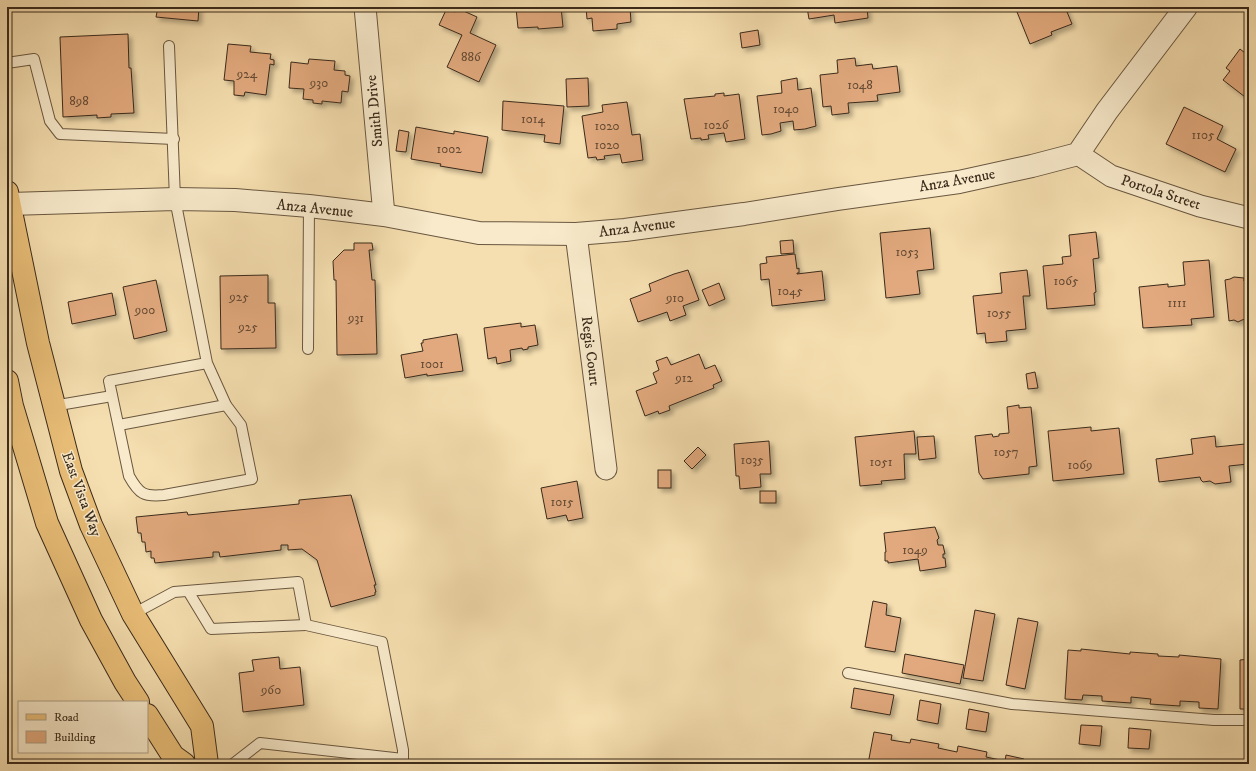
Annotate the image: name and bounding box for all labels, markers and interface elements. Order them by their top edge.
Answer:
house number: 886 [461,49,482,65]
house number: 924 [236,66,258,82]
street label: Smith Drive [362,74,387,148]
house number: 930 [309,75,328,91]
house number: 1048 [847,77,873,93]
house number: 898 [69,93,89,109]
house number: 1040 [773,101,799,117]
house number: 1014 [521,111,545,127]
house number: 1026 [704,117,730,133]
house number: 1020 [594,118,620,134]
house number: 1105 [1192,127,1215,143]
house number: 1020 [594,137,620,153]
house number: 1002 [436,141,462,157]
street label: Anza Avenue [918,164,997,197]
street label: Portola Street [1119,171,1203,214]
street label: Anza Avenue [276,195,354,222]
street label: Anza Avenue [598,213,676,242]
house number: 1053 [895,244,919,260]
house number: 1065 [1054,273,1079,289]
house number: 1045 [777,283,803,299]
house number: 925 [228,289,249,305]
house number: 910 [665,290,684,306]
house number: 1111 [1167,295,1187,311]
house number: 900 [134,302,155,318]
house number: 1055 [987,305,1012,321]
house number: 931 [347,310,364,326]
street label: Regis Court [577,315,604,387]
house number: 925 [237,319,258,335]
house number: 1001 [420,356,444,372]
house number: 912 [674,370,693,386]
house number: 1057 [993,444,1019,460]
street label: East Vista Way [57,449,106,540]
house number: 1035 [740,452,764,468]
house number: 1051 [870,454,893,470]
house number: 1069 [1068,457,1092,473]
house number: 1015 [551,494,574,510]
house number: 1049 [902,542,928,558]
house number: 960 [260,682,281,698]
legend [18,701,148,753]
text: Road [54,710,79,725]
text: Building [54,730,95,745]

